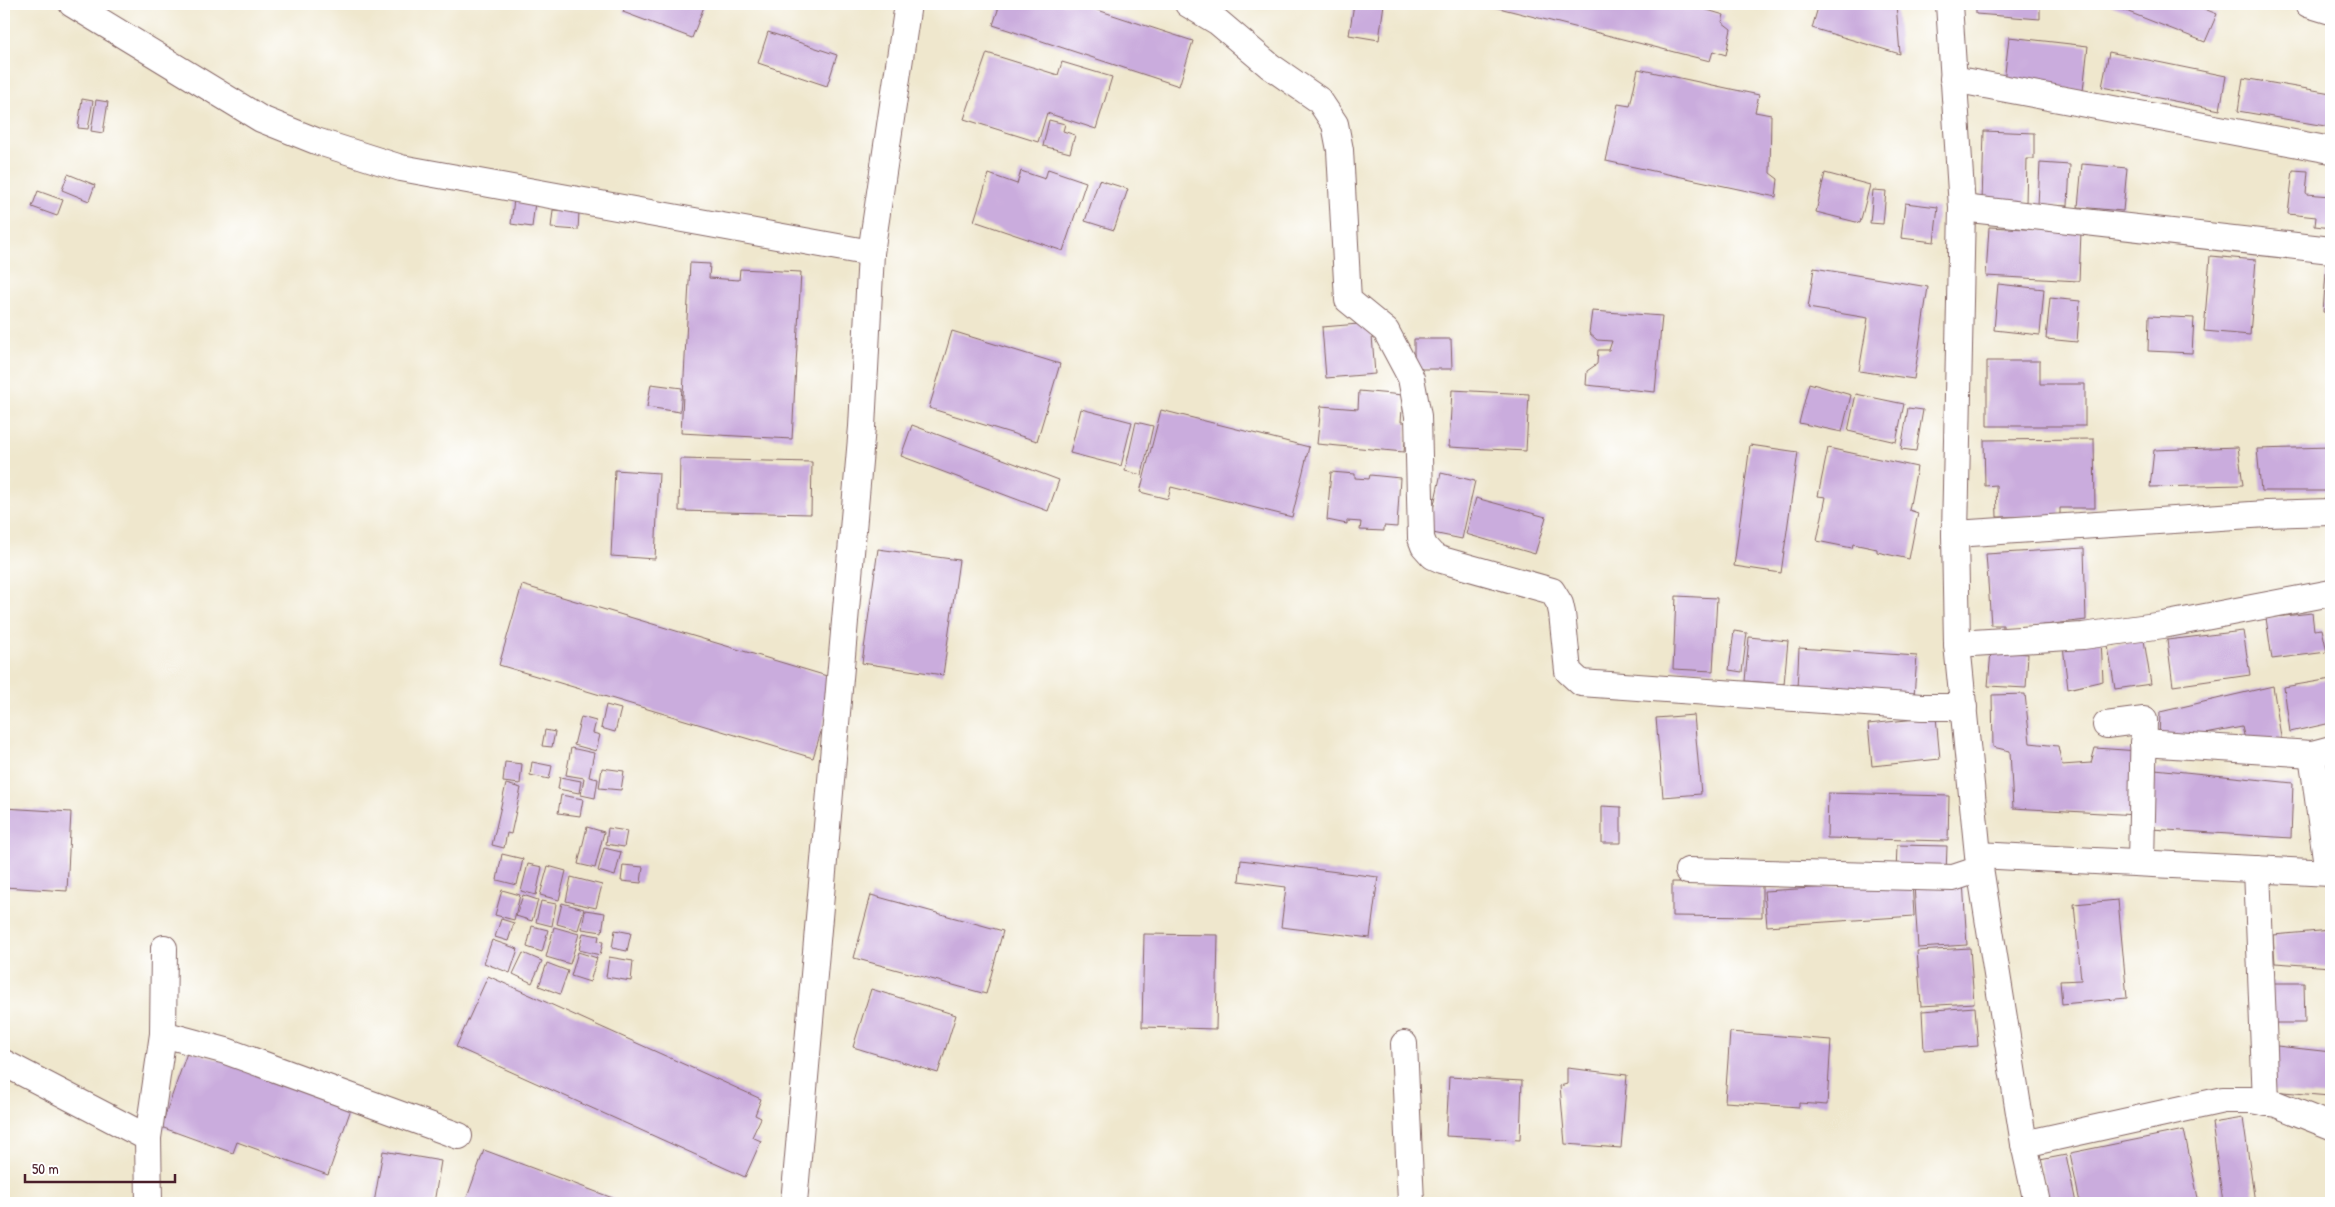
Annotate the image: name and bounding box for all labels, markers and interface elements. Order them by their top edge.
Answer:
scale bar [25,1152,175,1184]
text: 50 m [32,1158,59,1179]

